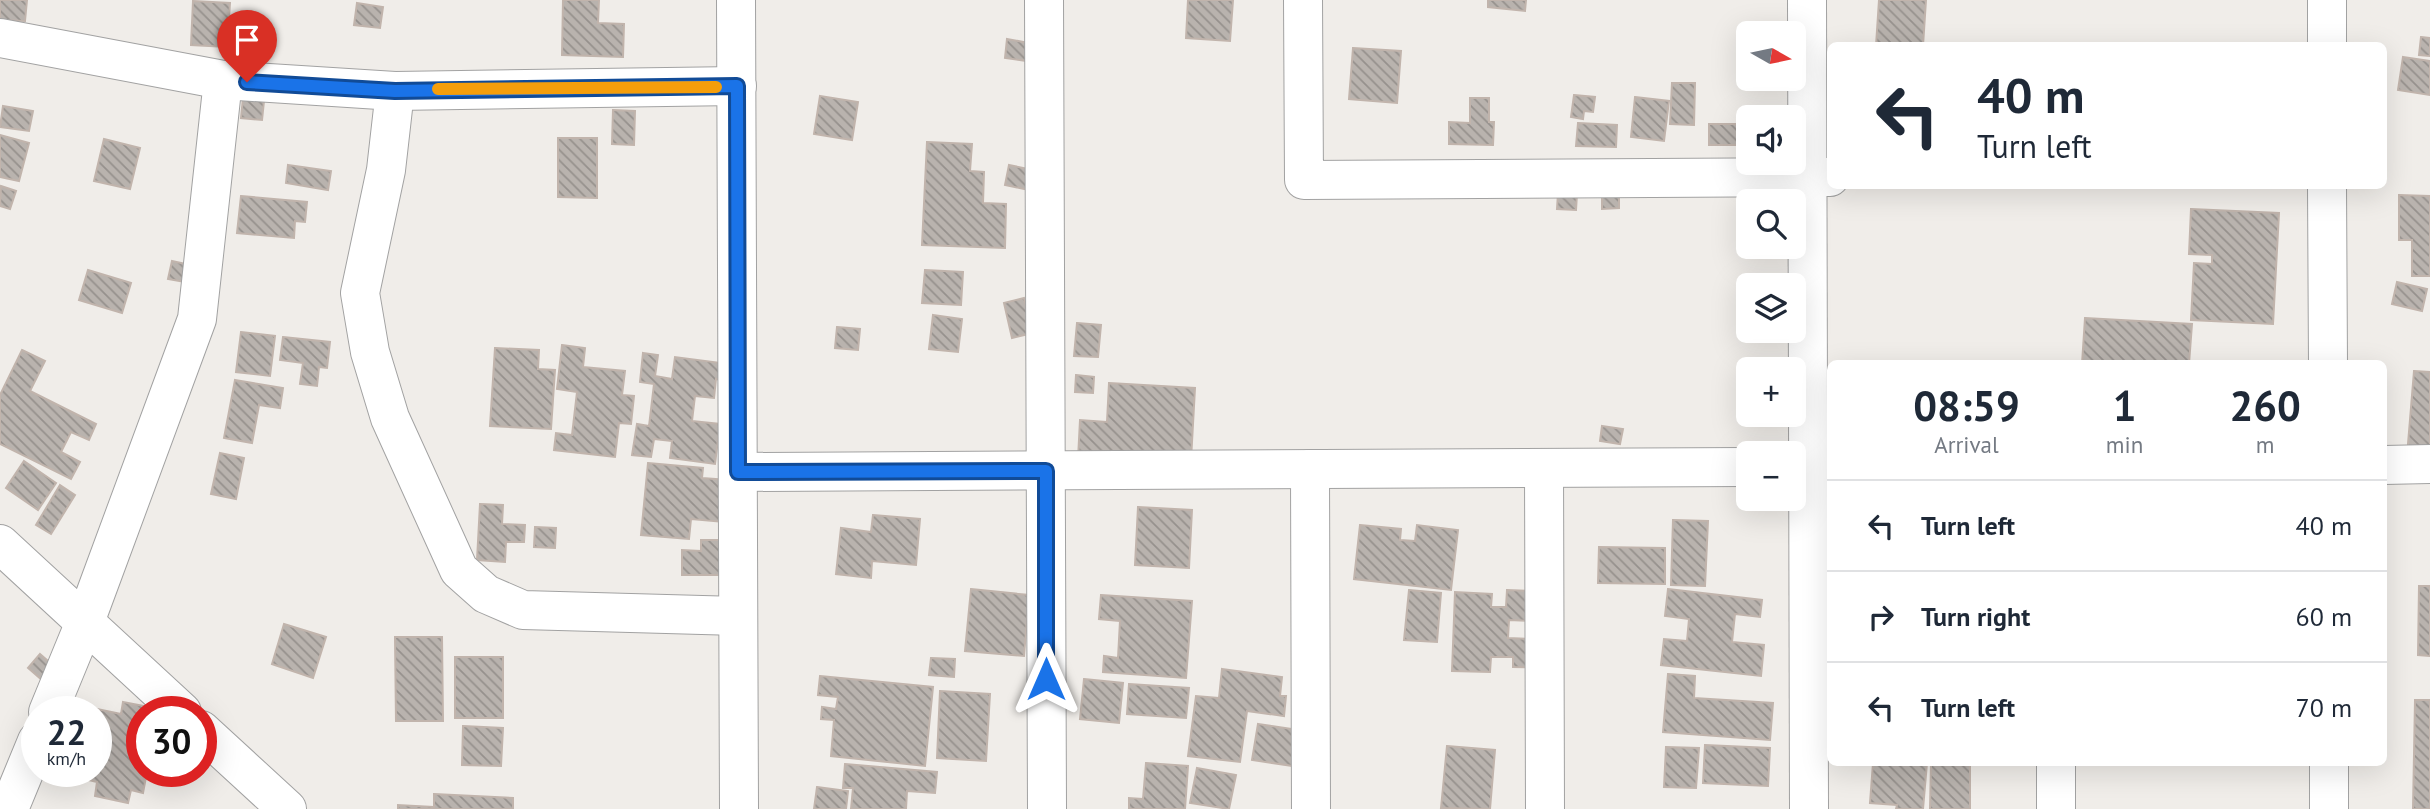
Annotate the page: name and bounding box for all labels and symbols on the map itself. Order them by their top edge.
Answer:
pin [217,10,277,82]
north arrow [1736,21,1806,91]
position arrow [1009,642,1083,716]
speed limit sign: 30 [126,696,217,787]

